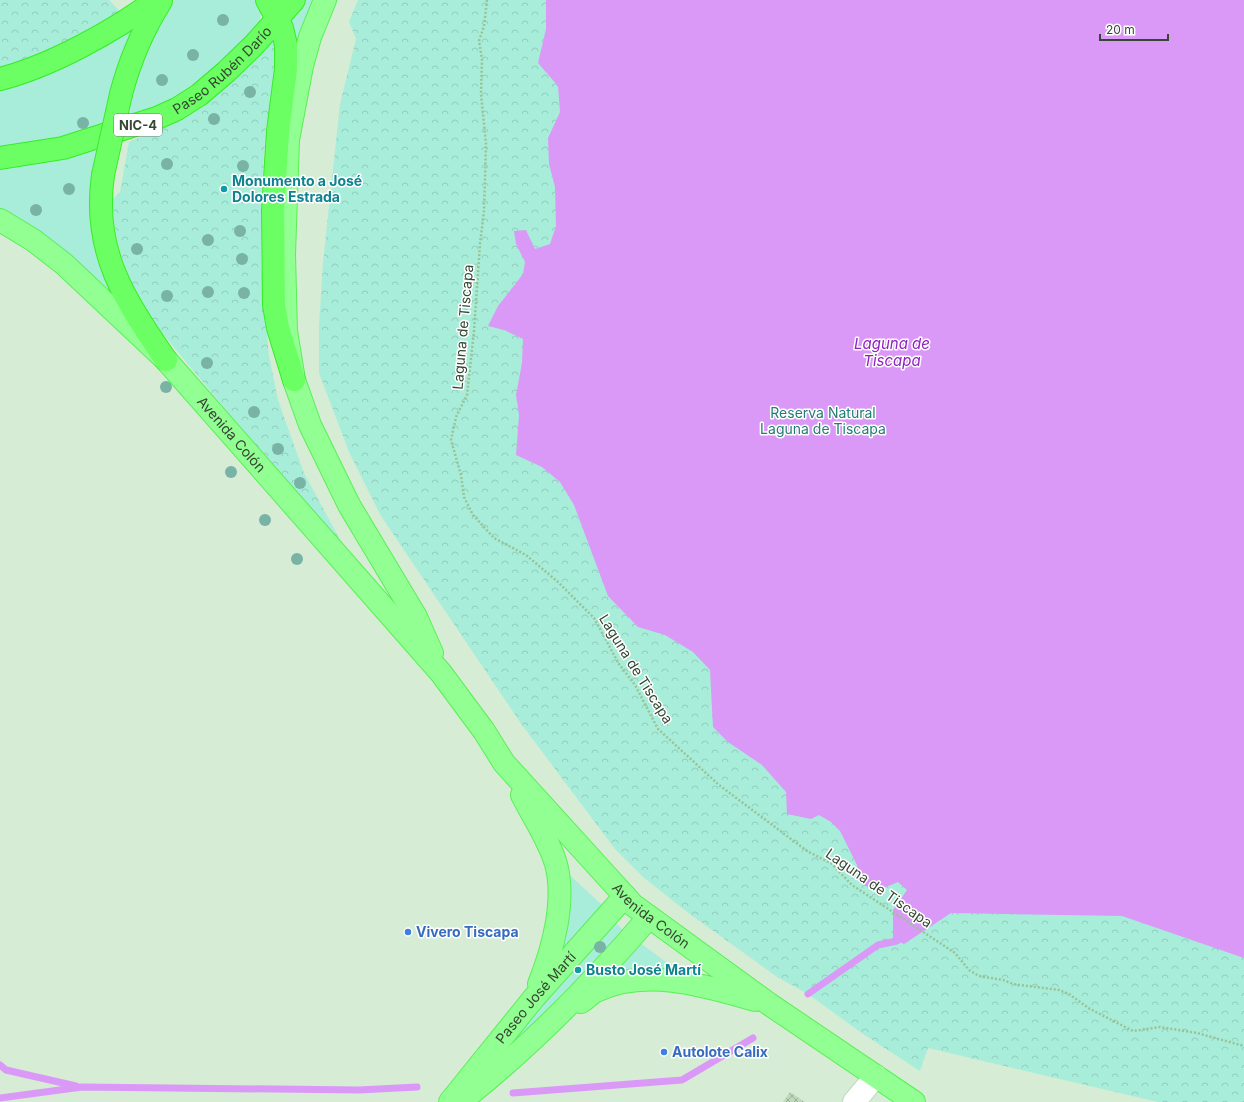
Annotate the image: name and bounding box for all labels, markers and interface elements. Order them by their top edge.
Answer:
scale bar [1100,16,1168,42]
street label: Paseo Rubén Darío [169,22,275,118]
text: 20 m [1106,22,1135,37]
road number: NIC-4 [114,114,162,136]
place label: Monumento a José Dolores Estrada [232,172,362,205]
marker: Monumento a José Dolores Estrada [219,184,229,194]
street label: Laguna de Tiscapa [449,264,476,390]
water label: Laguna de Tiscapa [854,334,930,370]
street label: Avenida Colón [194,393,270,476]
park label: Reserva Natural Laguna de Tiscapa [760,404,886,437]
street label: Laguna de Tiscapa [596,611,677,727]
street label: Laguna de Tiscapa [823,845,936,931]
street label: Avenida Colón [609,879,694,952]
place label: Vivero Tiscapa [416,923,519,940]
marker: Vivero Tiscapa [403,927,413,937]
street label: Paseo José Martí [492,948,579,1047]
place label: Busto José Martí [586,961,701,978]
marker: Busto José Martí [573,965,583,975]
place label: Autolote Calix [672,1043,768,1060]
marker: Autolote Calix [659,1047,669,1057]

